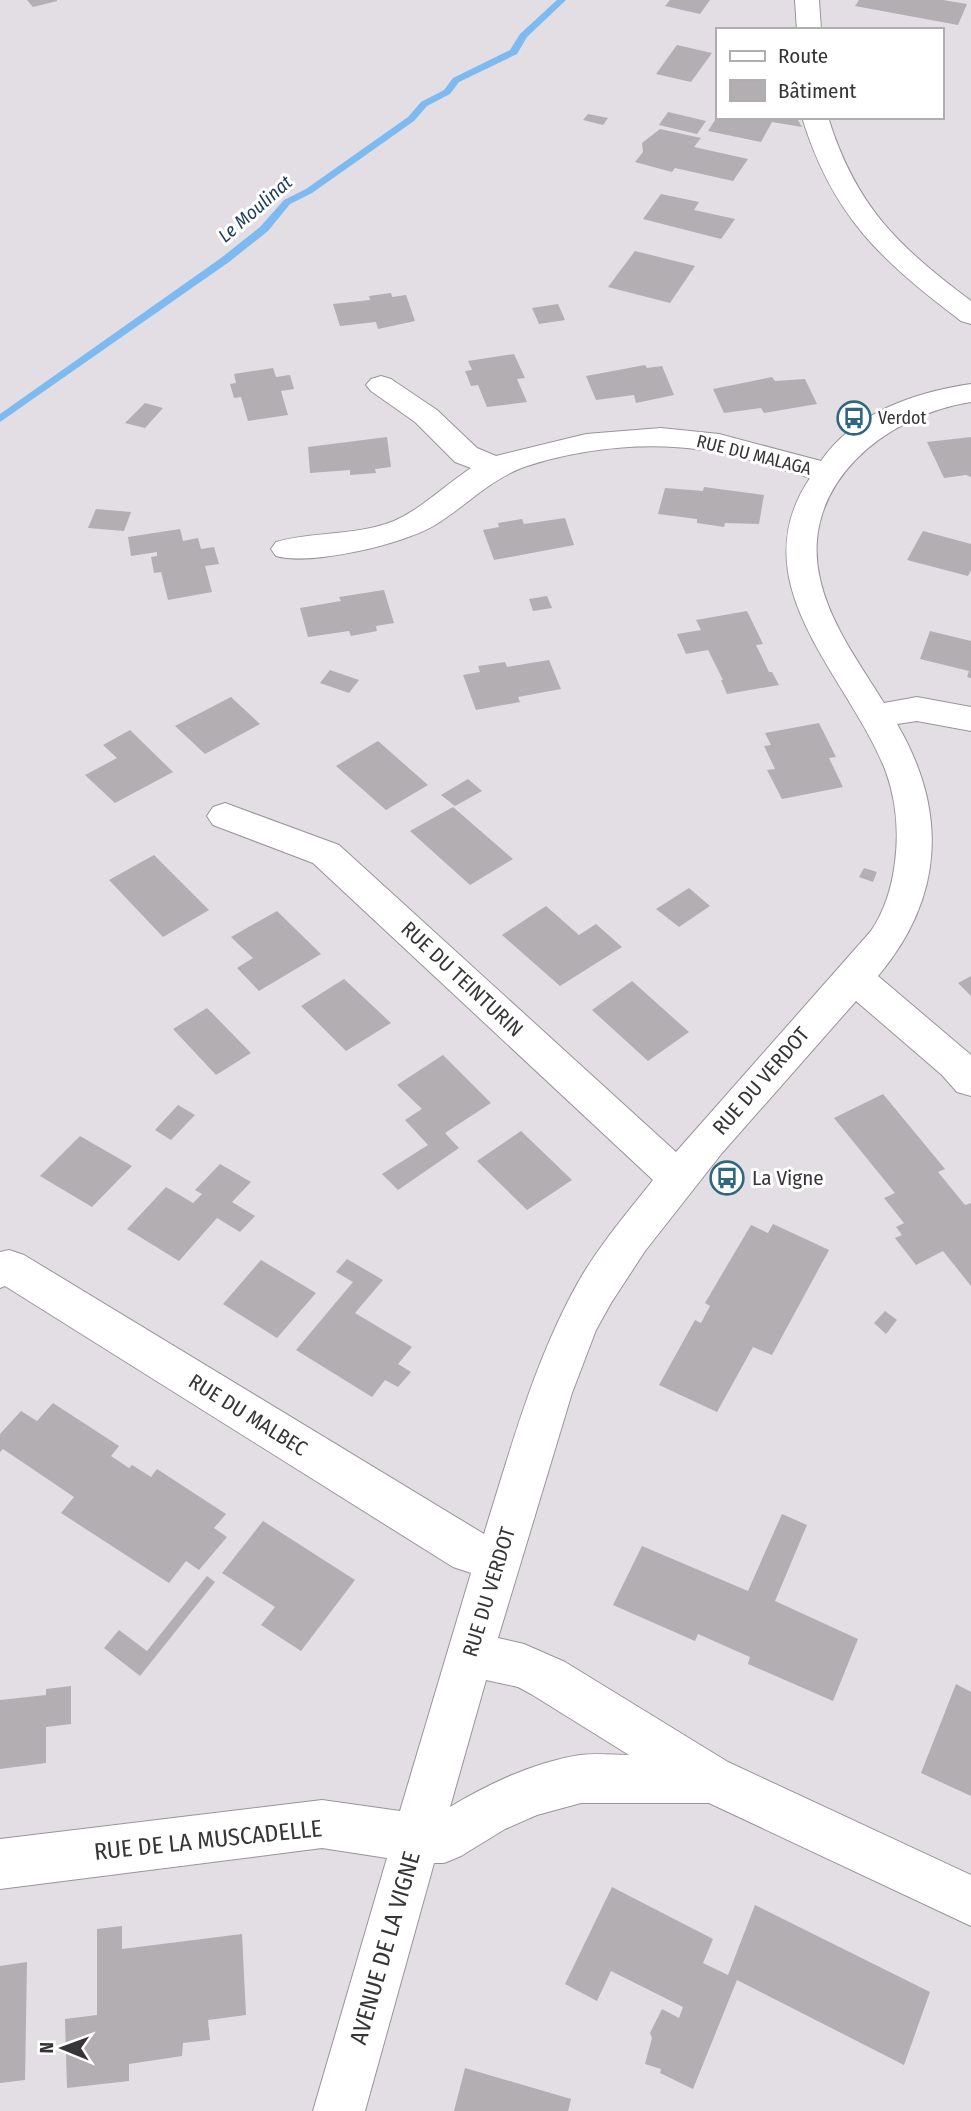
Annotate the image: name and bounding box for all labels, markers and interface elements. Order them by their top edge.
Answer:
legend [716,28,943,119]
text: Route [778,43,828,69]
text: Bâtiment [778,78,857,104]
water label: Le Moulinat [213,170,297,247]
bus stop icon: Verdot [835,399,873,437]
place label: Verdot [878,407,926,429]
street label: RUE DU MALAGA [694,430,814,480]
street label: RUE DU TEINTURIN [396,916,528,1042]
street label: RUE DU VERDOT [707,1022,815,1140]
bus stop icon: La Vigne [708,1159,746,1197]
place label: La Vigne [752,1165,824,1191]
street label: RUE DU MALBEC [184,1368,312,1462]
street label: RUE DU VERDOT [457,1524,521,1660]
street label: RUE DE LA MUSCADELLE [93,1814,323,1866]
street label: AVENUE DE LA VIGNE [344,1848,426,2048]
north arrow [28,2013,98,2083]
text: N [35,2042,58,2054]

